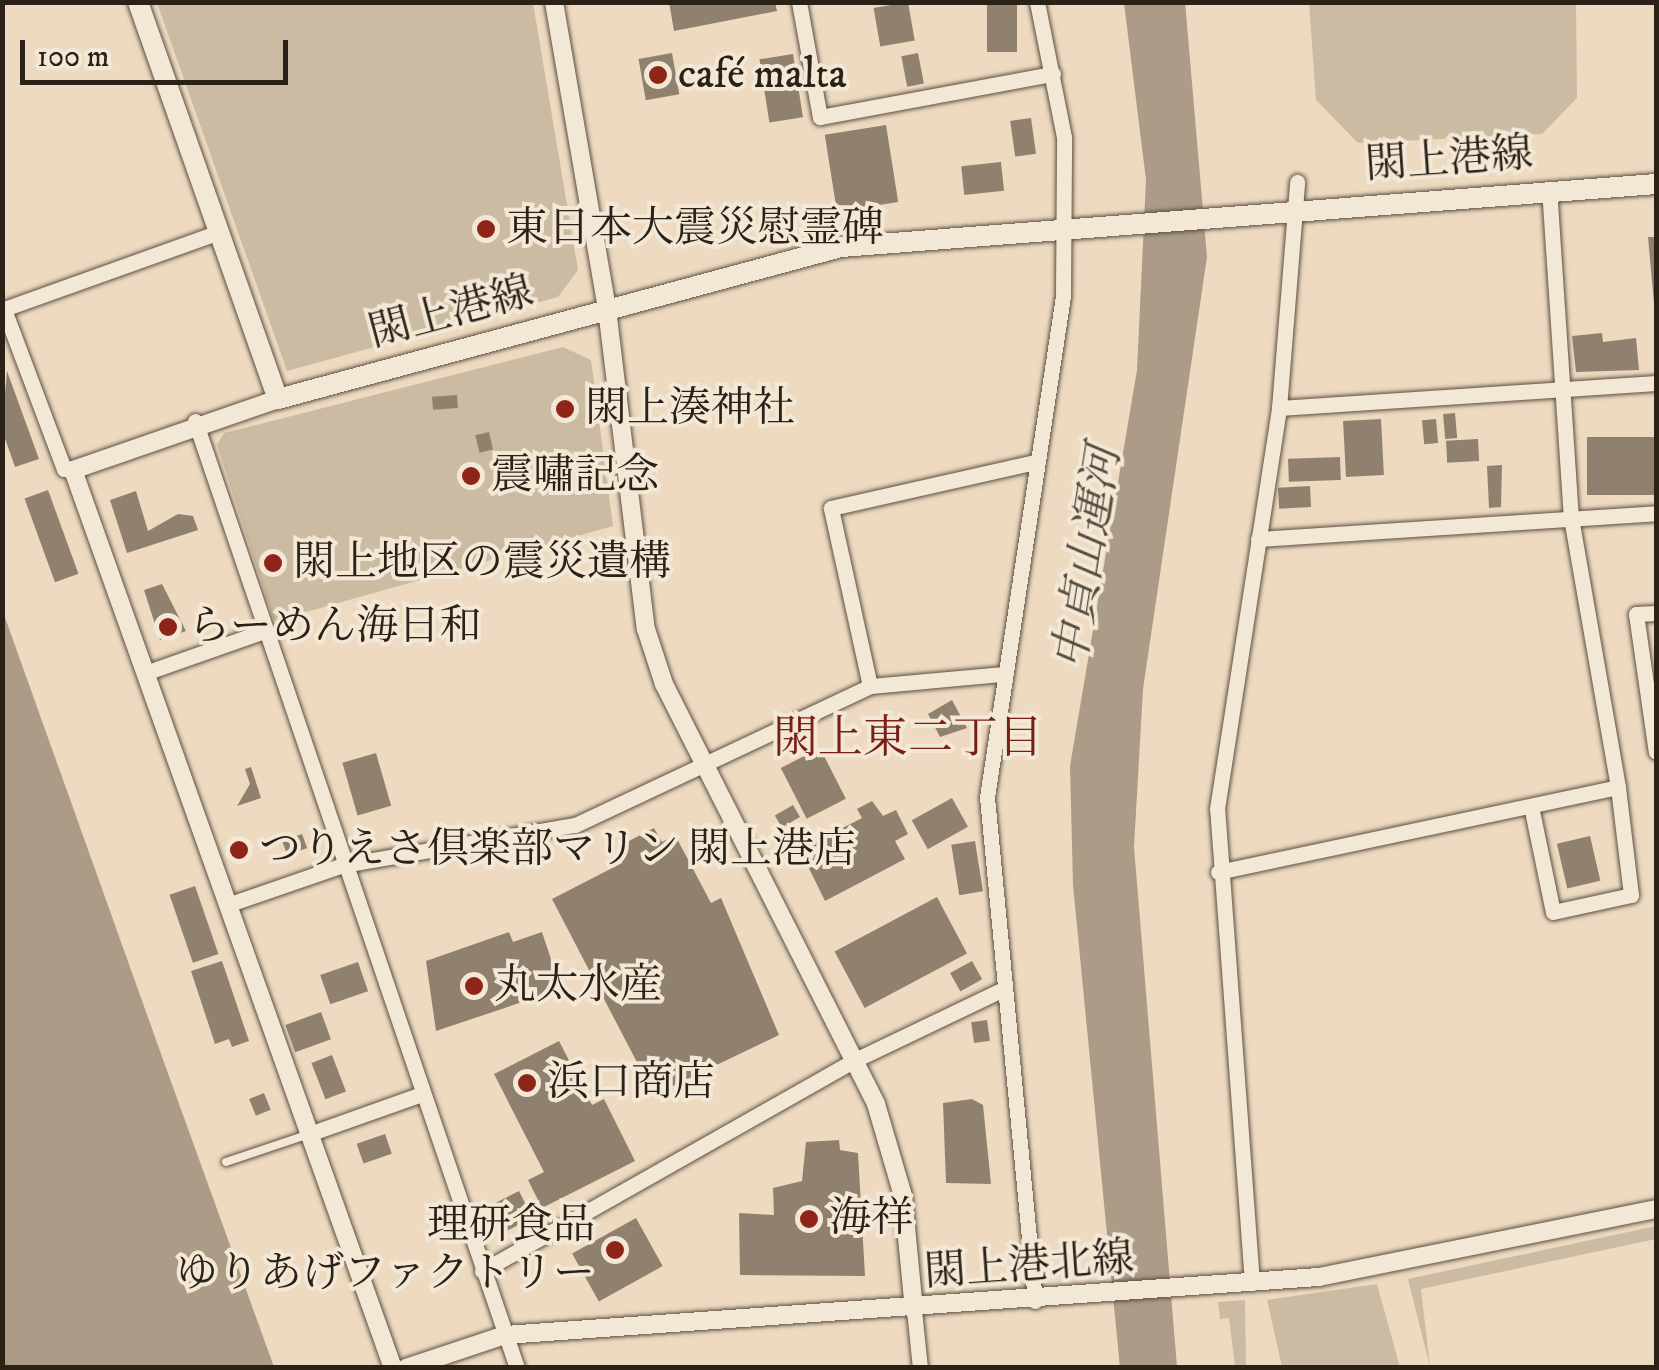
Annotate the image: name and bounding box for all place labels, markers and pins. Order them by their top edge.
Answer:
place label: café malta [678,50,847,100]
marker: café malta [647,64,669,86]
place label: 東日本大震災慰霊碑 [506,204,884,254]
marker: 東日本大震災慰霊碑 [475,218,497,240]
place label: 閖上湊神社 [585,384,795,434]
marker: 閖上湊神社 [554,398,576,420]
place label: 震嘯記念 [491,451,659,501]
marker: 震嘯記念 [460,465,482,487]
place label: 閖上地区の震災遺構 [293,538,671,588]
marker: 閖上地区の震災遺構 [262,552,284,574]
place label: らーめん海日和 [188,602,482,652]
marker: らーめん海日和 [157,616,179,638]
place label: つりえさ倶楽部マリン 閖上港店 [259,825,856,875]
marker: つりえさ倶楽部マリン 閖上港店 [228,839,250,861]
place label: 丸太水産 [494,961,662,1011]
marker: 丸太水産 [463,975,485,997]
place label: 浜口商店 [547,1058,715,1108]
marker: 浜口商店 [516,1072,538,1094]
place label: 海祥 [829,1194,913,1244]
place label: 理研食品 ゆりあげファクトリー [175,1201,595,1300]
marker: 海祥 [798,1208,820,1230]
marker: 理研食品 ゆりあげファクトリー [604,1239,626,1261]

